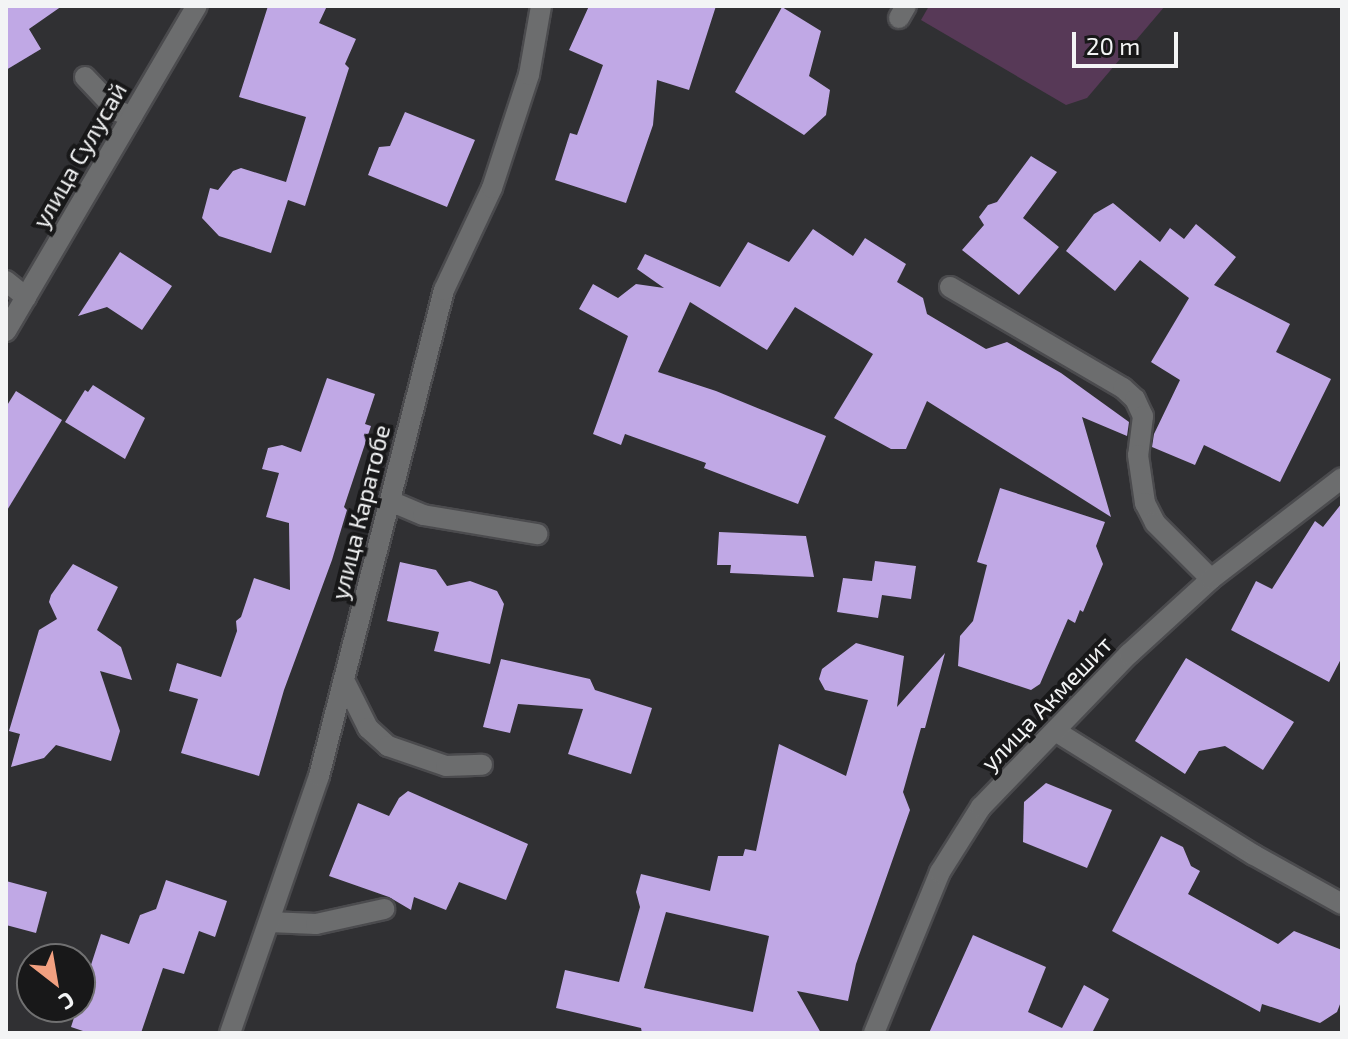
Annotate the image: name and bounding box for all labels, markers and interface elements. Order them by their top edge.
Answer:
scale bar [1076,16,1182,66]
text: 20 m [1086,31,1140,60]
street label: улица Сулусай [26,77,132,233]
street label: улица Каратобе [324,422,396,602]
street label: улица Акмешит [974,630,1118,776]
north arrow [16,943,96,1023]
text: С [55,987,80,1016]

